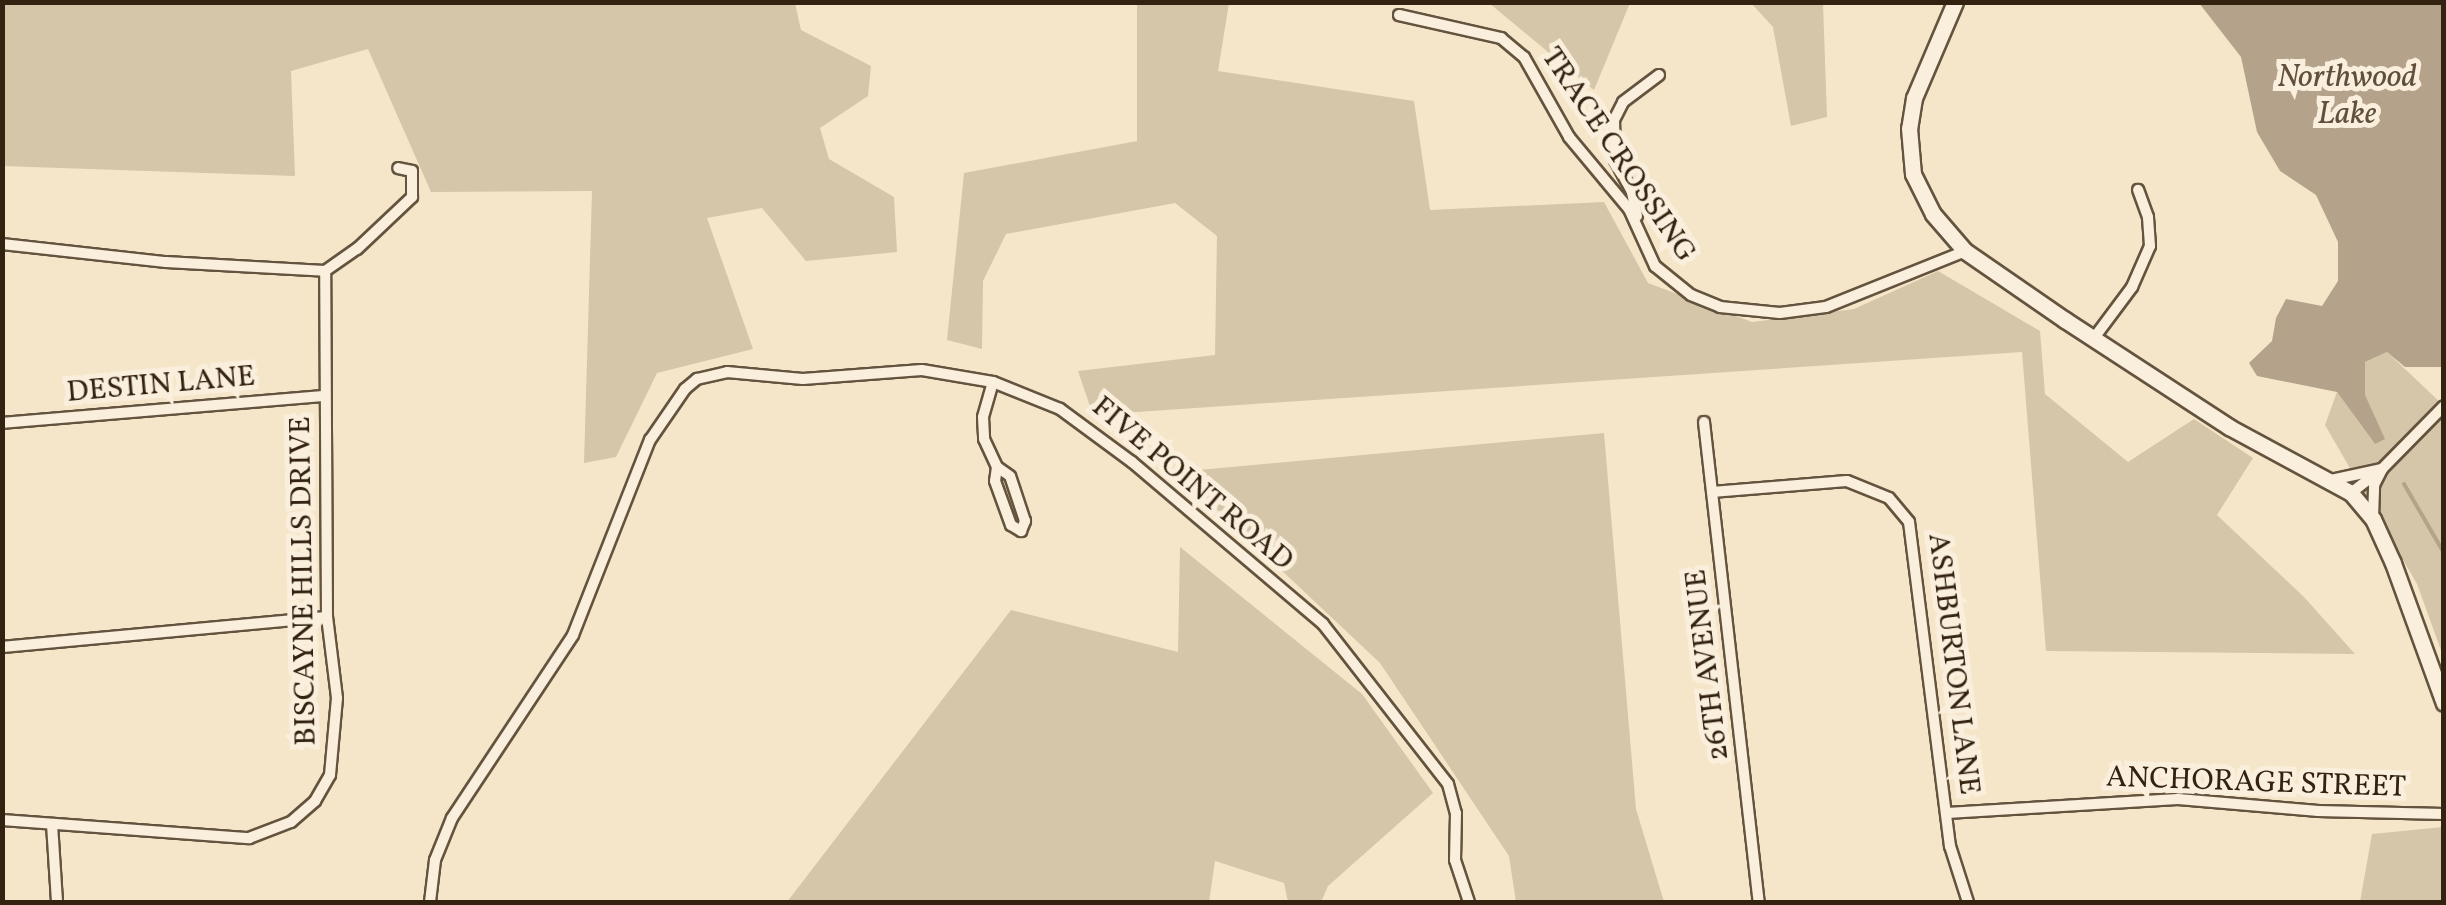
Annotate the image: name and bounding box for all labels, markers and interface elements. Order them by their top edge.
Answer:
street label: TRACE CROSSING [1533,41,1703,269]
water label: Northwood Lake [2277,60,2417,135]
street label: DESTIN LANE [65,359,257,411]
street label: FIVE POINT ROAD [1084,389,1300,579]
street label: BISCAYNE HILLS DRIVE [283,416,325,746]
street label: ASHBURTON LANE [1919,531,1987,797]
street label: 26TH AVENUE [1678,567,1738,763]
street label: ANCHORAGE STREET [2105,760,2407,806]

